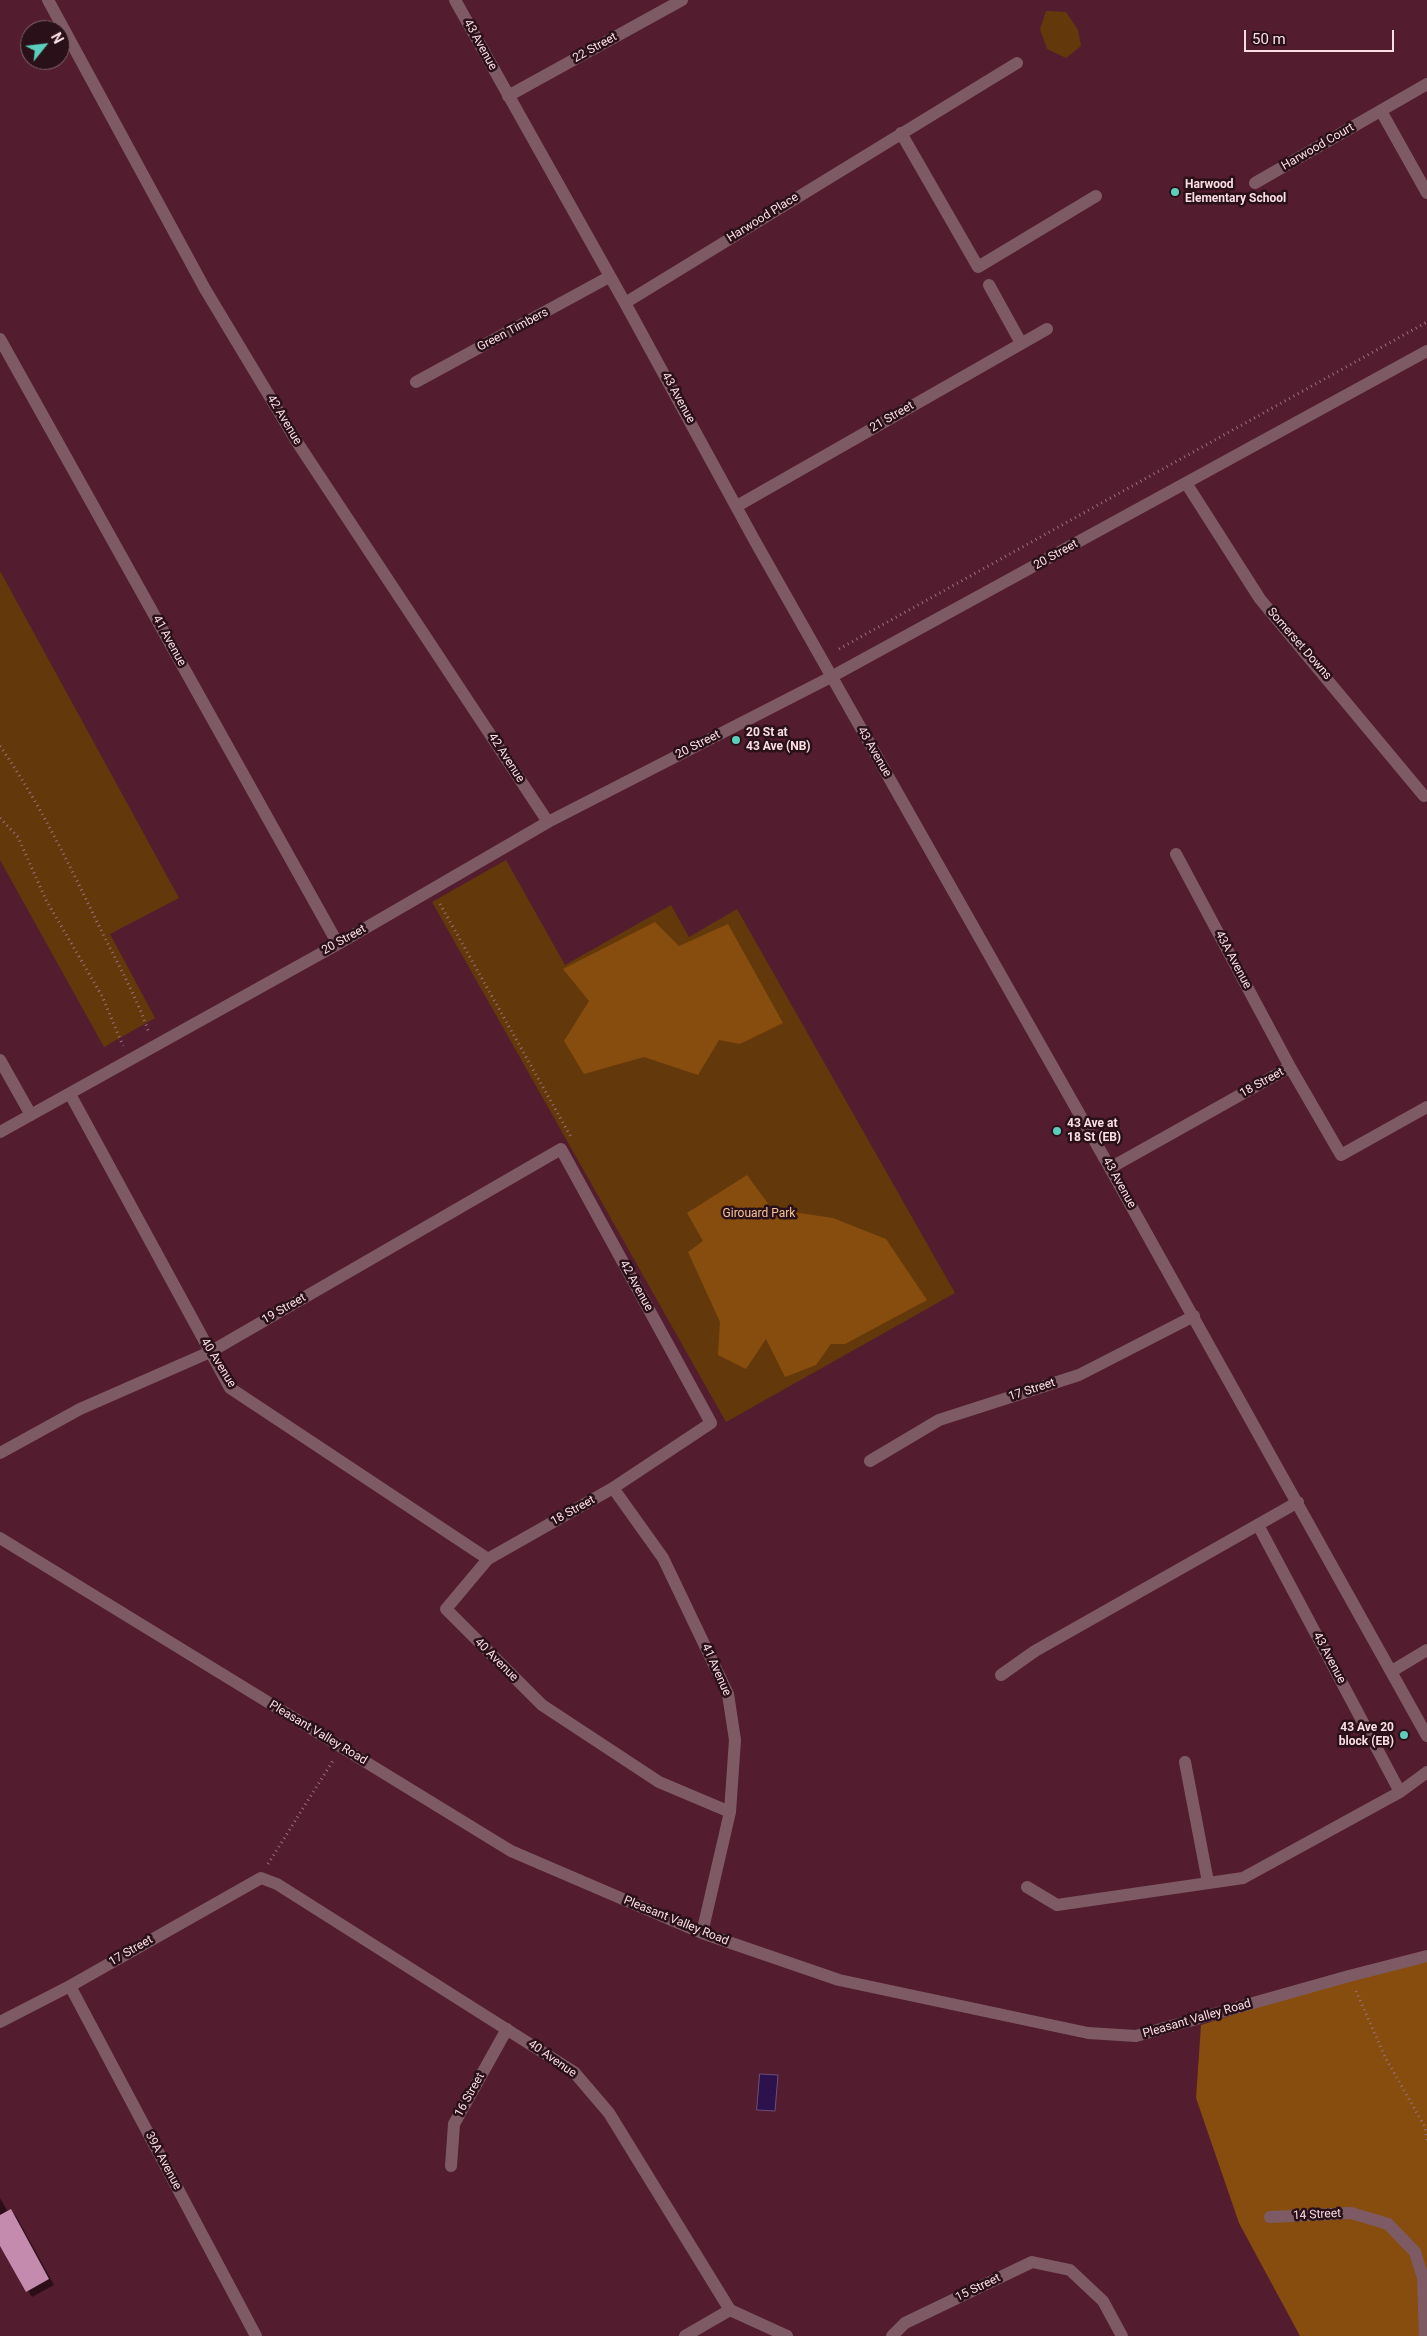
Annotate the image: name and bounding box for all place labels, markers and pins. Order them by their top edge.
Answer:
place label: Harwood Elementary School [1185,178,1286,206]
marker: Harwood Elementary School [1169,186,1181,198]
place label: 20 St at 43 Ave (NB) [746,726,811,754]
marker: 20 St at 43 Ave (NB) [730,734,742,746]
place label: 43 Ave at 18 St (EB) [1067,1117,1121,1145]
marker: 43 Ave at 18 St (EB) [1051,1125,1063,1137]
place label: 43 Ave 20 block (EB) [1339,1721,1394,1749]
marker: 43 Ave 20 block (EB) [1398,1729,1410,1741]

